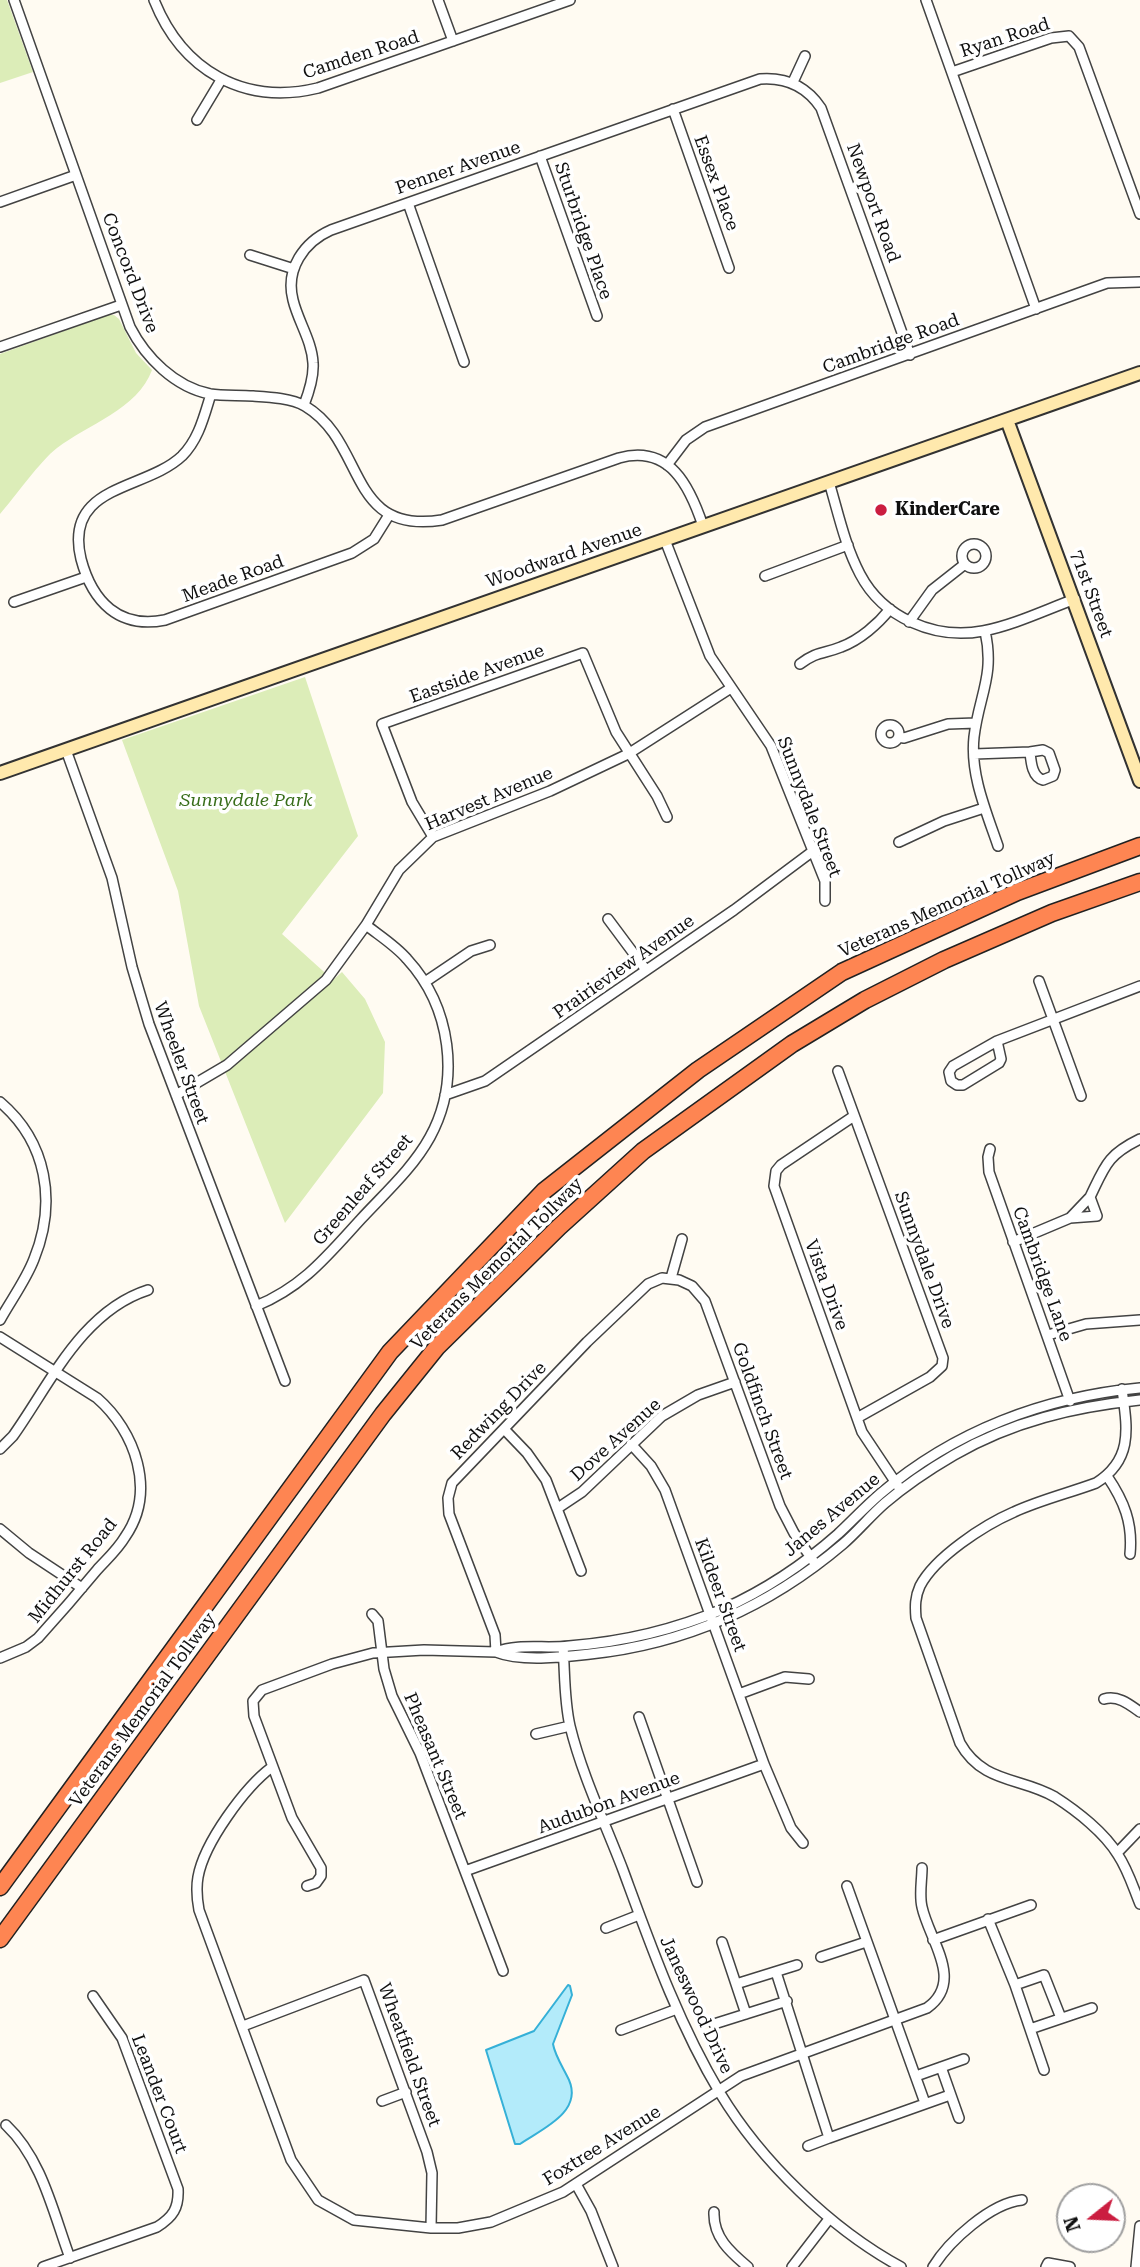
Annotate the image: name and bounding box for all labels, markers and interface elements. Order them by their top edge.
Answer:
street label: Ryan Road [958,13,1052,63]
street label: Camden Road [300,26,422,84]
street label: Essex Place [689,132,743,234]
street label: Penner Avenue [393,137,523,199]
street label: Newport Road [841,141,905,265]
street label: Sturbridge Place [549,160,617,302]
street label: Concord Drive [97,210,163,336]
street label: Cambridge Road [820,309,962,379]
place label: KinderCare [895,499,1000,521]
marker: KinderCare [873,502,889,518]
street label: Woodward Avenue [483,519,645,593]
street label: 71st Street [1065,547,1117,641]
street label: Meade Road [179,551,287,607]
street label: Eastside Avenue [407,640,547,708]
street label: Sunnydale Street [772,734,846,880]
street label: Harvest Avenue [422,762,556,836]
park label: Sunnydale Park [179,790,313,812]
street label: Veterans Memorial Tollway [835,847,1059,963]
street label: Prairieview Avenue [549,910,699,1024]
street label: Wheeler Street [149,999,213,1127]
street label: Greenleaf Street [309,1130,417,1250]
street label: Veterans Memorial Tollway [406,1173,588,1355]
street label: Sunnydale Drive [889,1189,959,1331]
street label: Cambridge Lane [1008,1204,1076,1344]
street label: Vista Drive [800,1237,852,1333]
street label: Goldfinch Street [727,1340,797,1482]
street label: Redwing Drive [447,1358,551,1464]
street label: Dove Avenue [567,1394,665,1486]
street label: Janes Avenue [780,1469,884,1561]
street label: Midhurst Road [24,1514,122,1628]
street label: Kildeer Street [689,1535,751,1655]
street label: Veterans Memorial Tollway [65,1609,221,1811]
street label: Pheasant Street [399,1689,471,1823]
street label: Audubon Avenue [535,1767,683,1839]
street label: Janeswood Drive [655,1933,737,2077]
street label: Wheatfield Street [373,1980,445,2130]
street label: Leander Court [126,2032,192,2156]
street label: Foxtree Avenue [539,2101,665,2191]
north arrow [1056,2183,1126,2253]
text: N [1059,2214,1086,2235]

